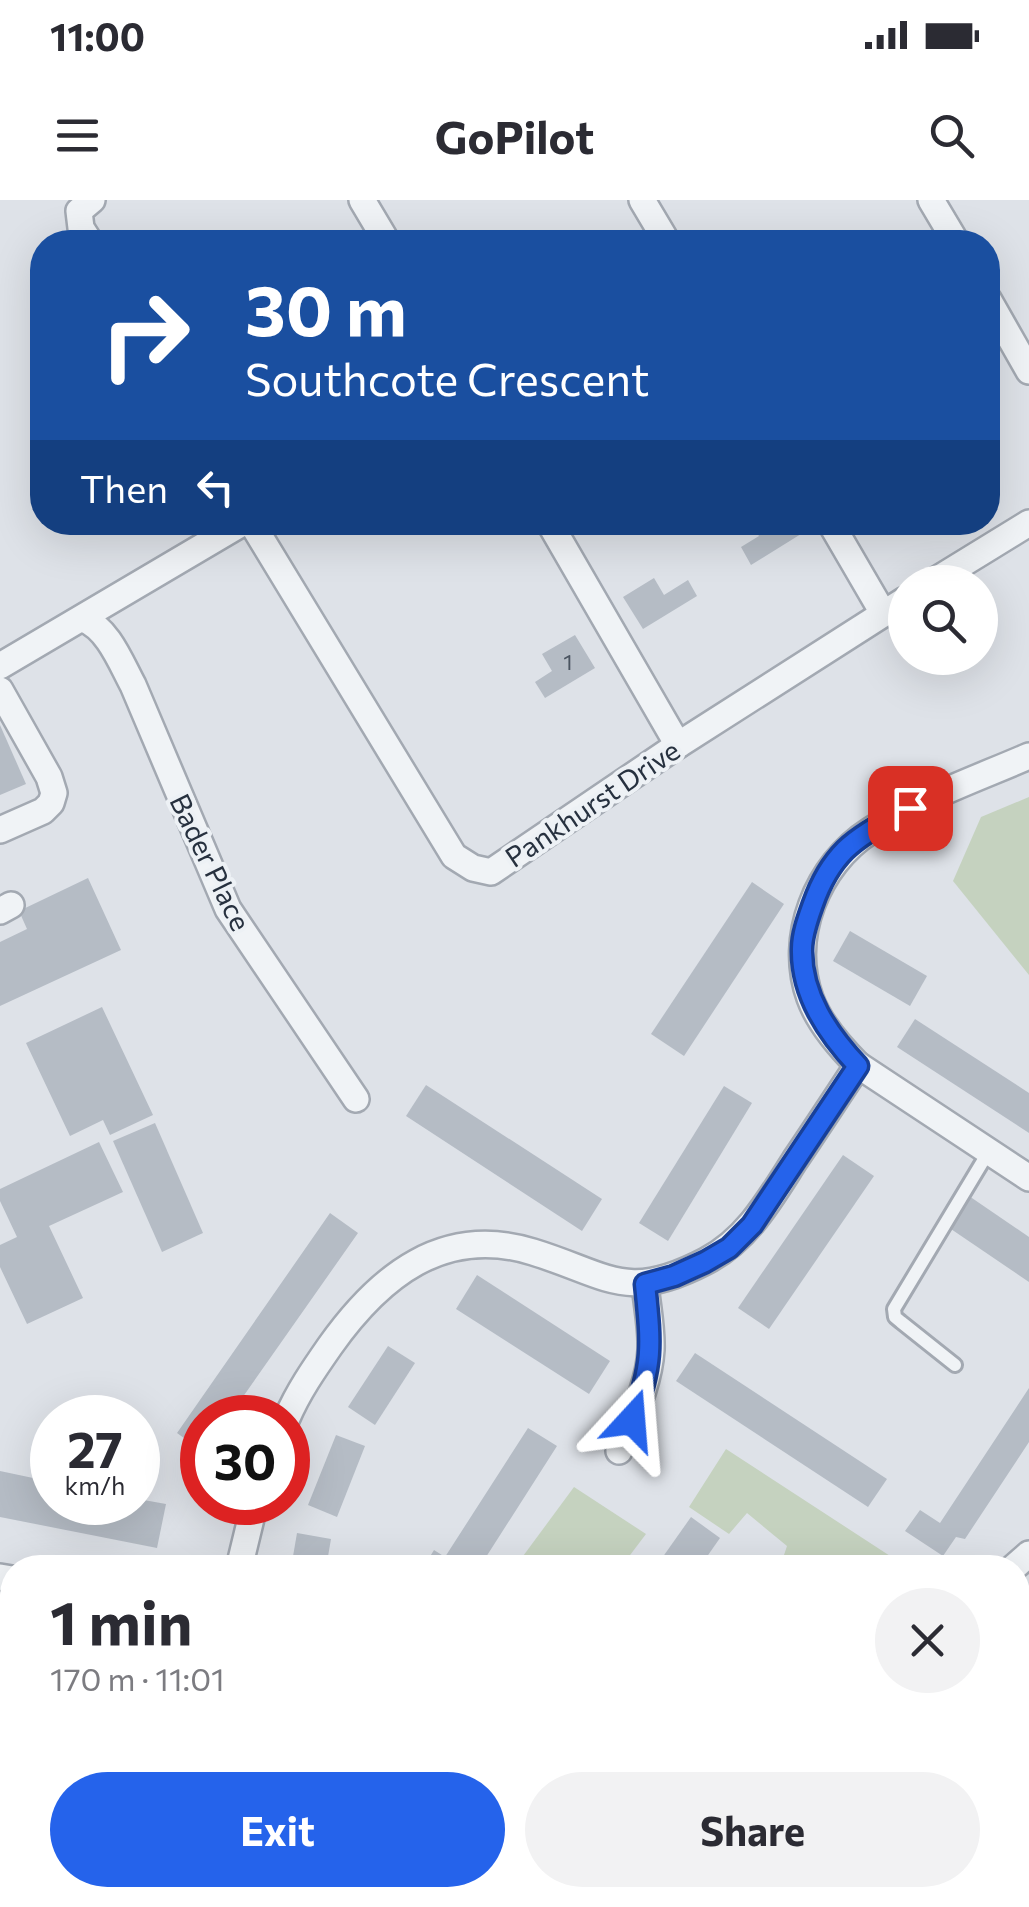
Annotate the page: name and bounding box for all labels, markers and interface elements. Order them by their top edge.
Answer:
text: 11:00 [50,12,145,59]
icon: menu [50,108,105,163]
text: GoPilot [435,108,594,163]
icon: search [924,108,979,163]
text: 30 m [245,265,407,350]
icon: right [80,270,210,400]
text: Southcote Crescent [245,350,649,405]
icon: left [188,460,243,515]
text: Then [80,464,168,511]
map controls [888,565,998,675]
button: search [888,565,998,675]
house number: 1 [563,648,573,675]
street label: Pankhurst Drive [498,732,686,874]
pin [868,766,953,851]
icon: arrive [883,781,938,836]
street label: Bader Place [163,788,259,936]
position arrow [580,1368,684,1472]
speed limit sign: 30 [180,1395,310,1525]
text: 27 [67,1417,123,1478]
text: km/h [65,1470,125,1500]
text: 1 min [50,1584,192,1657]
button: close [875,1588,980,1693]
text: 170 m · 11:01 [50,1658,225,1698]
button: Exit [50,1772,505,1887]
button: Share [525,1772,980,1887]

